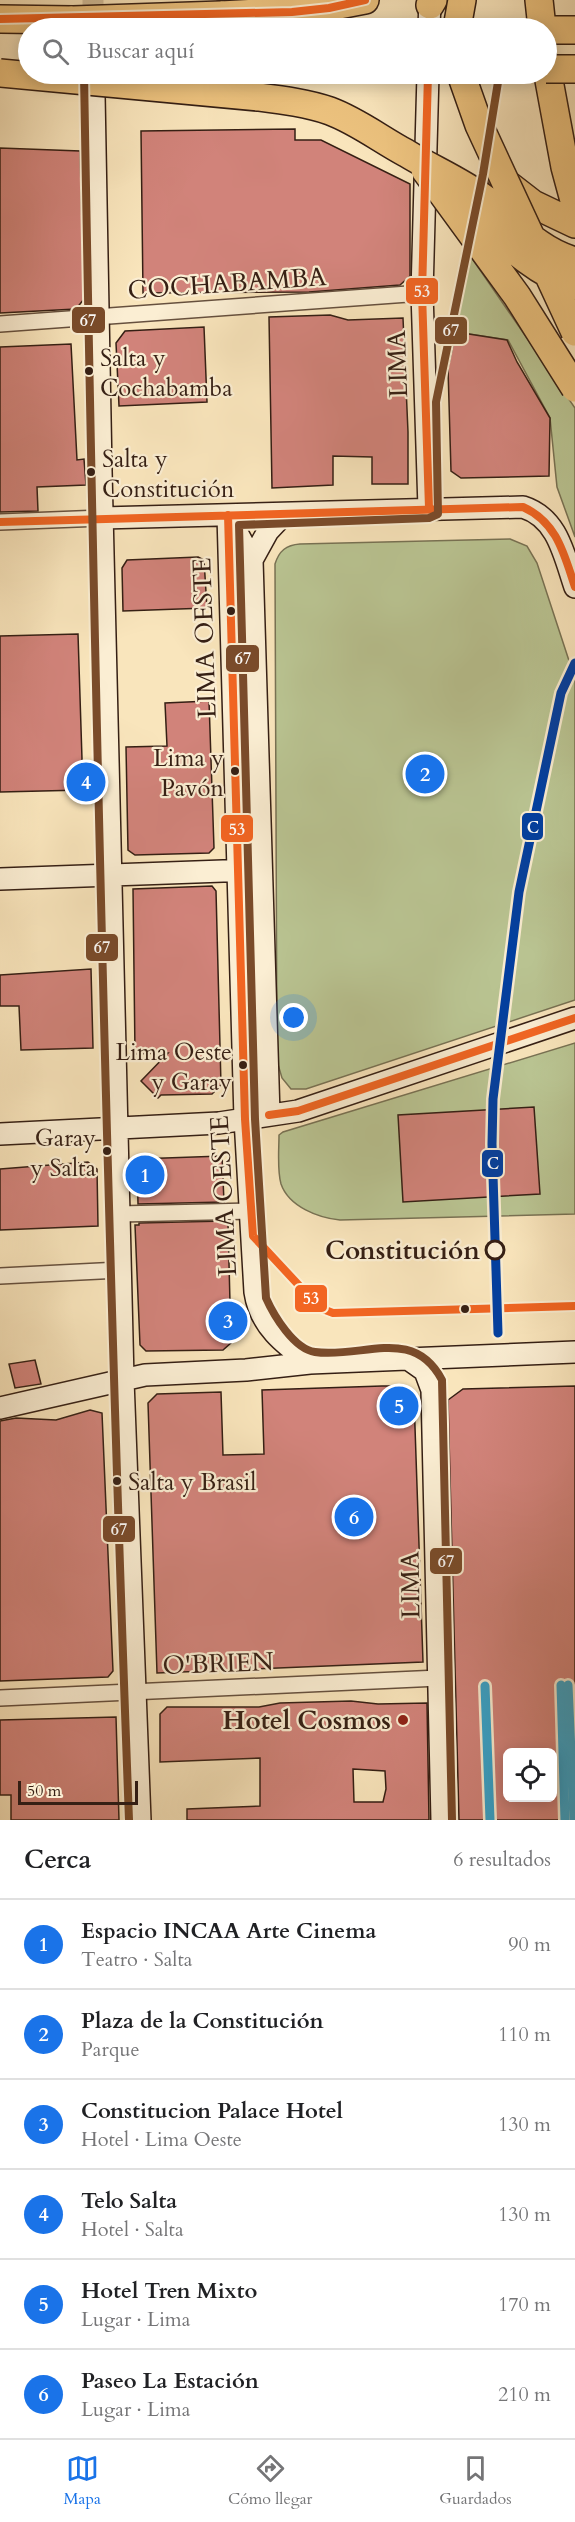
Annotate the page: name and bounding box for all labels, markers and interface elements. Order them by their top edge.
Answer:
search box [18,18,557,84]
icon: search [39,35,72,68]
text: Buscar aquí [87,36,194,66]
street label: COCHABAMBA [126,259,328,308]
line badge: 53 [405,277,439,305]
text: 53 [414,281,430,303]
line badge: 67 [71,306,106,334]
text: 67 [80,310,96,332]
line badge: 67 [434,316,468,345]
text: 67 [443,320,459,342]
street label: LIMA [379,329,416,398]
place label: Salta y Cochabamba [100,342,233,405]
marker: Salta y Cochabamba [83,365,95,377]
place label: Salta y Constitución [102,443,235,506]
marker: Salta y Constitución [85,466,97,478]
street label: LIMA OESTE [184,557,225,719]
unlabelled marker [225,605,237,617]
line badge: 67 [225,644,260,673]
text: 67 [235,648,251,670]
place label: Lima y Pavón [153,742,224,805]
pin: 2 [406,752,444,796]
pin: 4 [66,760,106,804]
marker: Lima y Pavón [229,765,241,777]
line badge: C [521,812,544,841]
line badge: 53 [220,814,254,843]
text: C [527,817,539,839]
text: 53 [229,819,245,841]
line badge: 67 [85,933,119,962]
text: 67 [94,937,110,959]
your location [279,1003,308,1032]
place label: Lima Oeste y Garay [115,1036,232,1099]
marker: Lima Oeste y Garay [237,1059,249,1071]
street label: LIMA OESTE [202,1115,245,1277]
place label: Garay y Salta [29,1122,97,1185]
marker: Garay y Salta [101,1145,113,1157]
line badge: C [481,1149,504,1178]
pin: 1 [126,1152,164,1198]
text: C [487,1153,499,1175]
place label: Constitución [325,1233,480,1268]
marker: Constitución [485,1240,505,1260]
line badge: 53 [294,1284,328,1313]
text: 53 [303,1288,319,1310]
pin: 3 [208,1298,248,1344]
unlabelled marker [459,1303,471,1315]
pin: 5 [380,1384,418,1428]
place label: Salta y Brasil [128,1466,256,1499]
marker: Salta y Brasil [111,1475,123,1487]
pin: 6 [334,1494,374,1540]
line badge: 67 [102,1515,136,1543]
text: 67 [111,1519,127,1541]
line badge: 67 [429,1547,463,1575]
street label: LIMA [392,1550,429,1619]
text: 67 [438,1551,454,1573]
street label: O'BRIEN [162,1644,274,1683]
place label: Hotel Cosmos [223,1703,391,1738]
marker: Hotel Cosmos [396,1713,410,1727]
map controls [503,1748,557,1802]
button: locate [503,1748,557,1802]
scale bar [18,1778,138,1806]
text: 50 m [27,1780,61,1802]
text: Cerca [24,1842,91,1877]
text: 6 resultados [453,1846,551,1873]
text: Espacio INCAA Arte Cinema [81,1916,376,1946]
text: 1 [38,1931,49,1958]
text: 90 m [508,1931,551,1958]
text: Teatro · Salta [81,1946,192,1973]
text: Plaza de la Constitución [81,2006,324,2036]
text: 2 [38,2021,49,2048]
text: 110 m [498,2021,551,2048]
text: Parque [81,2036,140,2063]
text: Constitucion Palace Hotel [81,2096,343,2126]
text: 3 [38,2111,49,2138]
text: 130 m [498,2111,551,2138]
text: Hotel · Lima Oeste [81,2126,242,2153]
text: Telo Salta [81,2186,177,2216]
text: 4 [38,2201,49,2228]
text: 130 m [498,2201,551,2228]
text: Hotel · Salta [81,2216,184,2243]
text: Hotel Tren Mixto [81,2276,257,2306]
text: 5 [38,2291,49,2318]
text: 170 m [498,2291,551,2318]
text: Lugar · Lima [81,2306,190,2333]
text: Paseo La Estación [81,2366,259,2396]
text: 6 [38,2381,49,2408]
text: 210 m [498,2381,551,2408]
text: Lugar · Lima [81,2396,190,2423]
tab: Mapa [63,2452,101,2510]
tab: Cómo llegar [228,2452,312,2510]
tab: Guardados [439,2452,512,2510]

